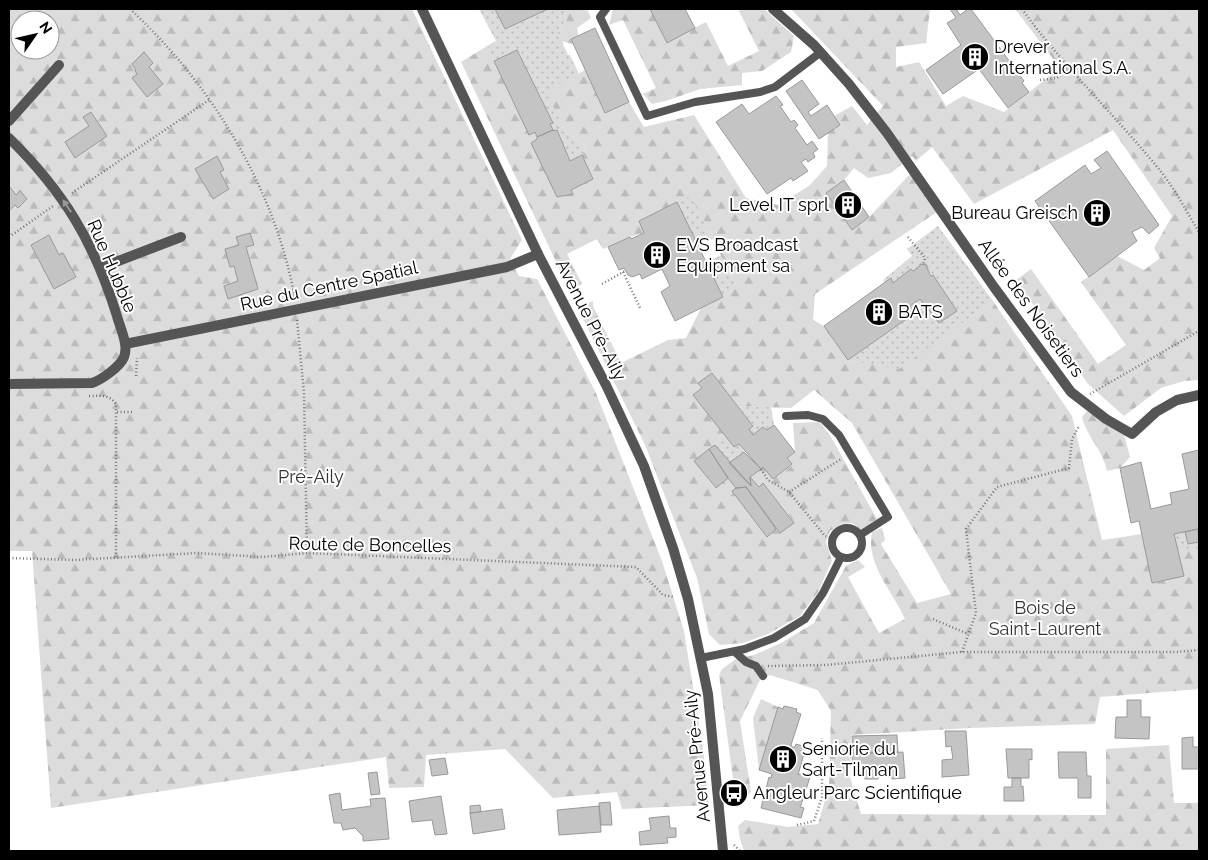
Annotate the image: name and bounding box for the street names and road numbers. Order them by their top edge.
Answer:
street label: Rue Hubble [83,216,142,316]
street label: Allée des Noisetiers [974,234,1089,381]
street label: Rue du Centre Spatial [238,256,420,315]
street label: Avenue Pré-Aily [552,256,631,384]
street label: Route de Boncelles [288,533,452,556]
street label: Avenue Pré-Aily [679,688,714,824]

